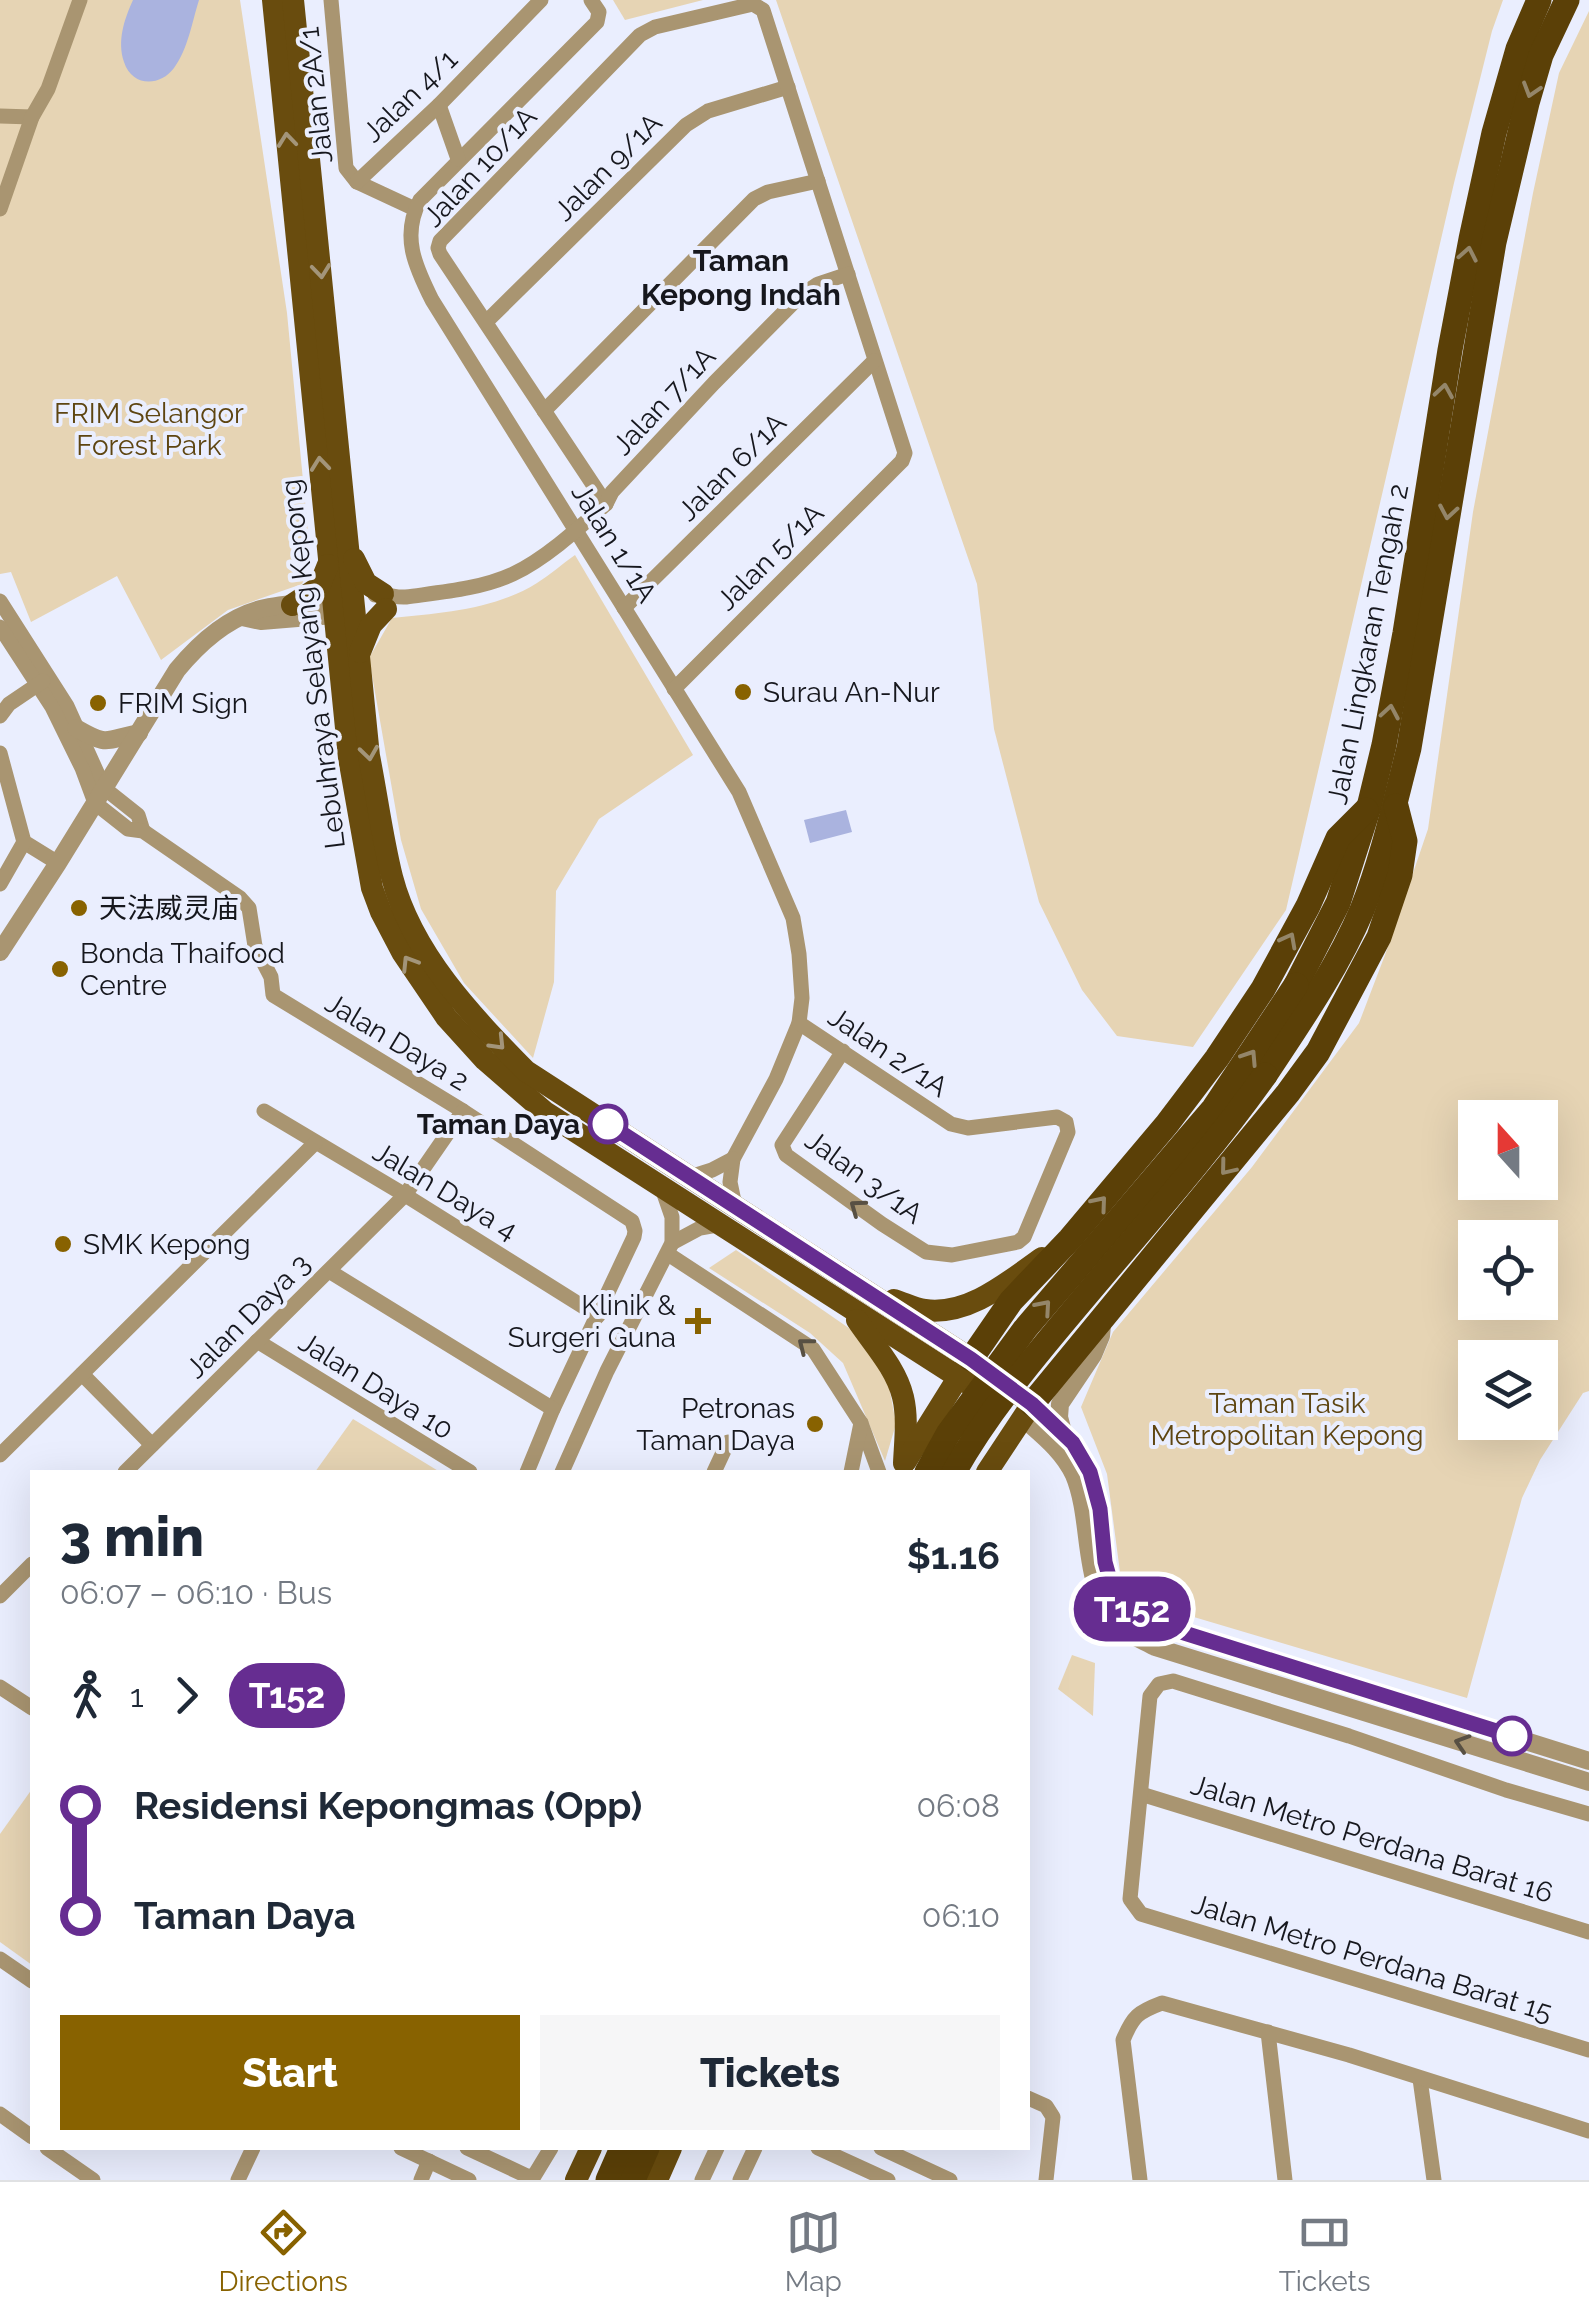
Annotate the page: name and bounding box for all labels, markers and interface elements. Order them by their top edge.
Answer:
street label: Jalan 2A/1 [292,25,340,165]
street label: Jalan 4/1 [356,43,464,149]
one-way arrow [1522,81,1543,98]
street label: Jalan 10/1A [416,100,544,233]
street label: Jalan 9/1A [547,106,669,228]
one-way arrow [277,132,299,148]
district label: Taman Kepong Indah [641,243,841,312]
one-way arrow [1457,246,1478,263]
one-way arrow [310,263,331,279]
street label: Jalan 7/1A [606,340,722,462]
one-way arrow [1433,383,1454,399]
park label: FRIM Selangor Forest Park [54,397,244,462]
street label: Jalan 6/1A [671,406,793,528]
one-way arrow [310,455,331,471]
street label: Lebuhraya Selayang Kepong [274,477,352,851]
street label: Jalan 1/1A [564,477,664,609]
street label: Jalan Lingkaran Tengah 2 [1321,481,1415,807]
street label: Jalan 5/1A [710,497,830,617]
one-way arrow [1438,504,1459,521]
place label: Surau An-Nur [763,676,940,709]
marker: Surau An-Nur [732,681,754,703]
place label: FRIM Sign [118,687,248,720]
marker: FRIM Sign [87,692,109,714]
one-way arrow [1379,704,1400,721]
one-way arrow [358,745,379,762]
place label: 天法威灵庙 [99,892,239,925]
marker: 天法威灵庙 [68,897,90,919]
one-way arrow [1277,933,1297,951]
place label: Bonda Thaifood Centre [80,937,285,1002]
one-way arrow [403,956,422,974]
marker: Bonda Thaifood Centre [49,958,71,980]
street label: Jalan Daya 2 [319,986,475,1098]
street label: Jalan 2/1A [822,1000,954,1104]
one-way arrow [487,1031,505,1049]
one-way arrow [1237,1049,1256,1067]
north arrow [1458,1100,1558,1200]
map controls [1458,1100,1558,1440]
marker: Taman Daya [589,1105,627,1143]
place label: Taman Daya [417,1108,580,1141]
street label: Jalan 3/1A [799,1123,929,1231]
street label: Jalan Daya 4 [367,1135,523,1247]
one-way arrow [1221,1157,1239,1175]
one-way arrow [1088,1196,1106,1214]
one-way arrow [850,1200,869,1219]
button: locate [1458,1220,1558,1320]
place label: SMK Kepong [83,1228,251,1261]
marker: SMK Kepong [52,1233,74,1255]
street label: Jalan Daya 3 [179,1247,317,1385]
place label: Klinik & Surgeri Guna [508,1289,676,1354]
one-way arrow [1032,1301,1050,1319]
marker: Klinik & Surgeri Guna [685,1308,711,1334]
street label: Jalan Daya 10 [293,1325,459,1447]
one-way arrow [798,1339,816,1356]
button: layers [1458,1340,1558,1440]
park label: Taman Tasik Metropolitan Kepong [1151,1387,1423,1452]
place label: Petronas Taman Daya [636,1392,795,1457]
marker: Petronas Taman Daya [804,1413,826,1435]
text: 3 min [60,1504,204,1569]
text: $1.16 [907,1533,1000,1578]
text: 06:07 – 06:10 · Bus [60,1574,332,1611]
line badge: T152 [1062,1576,1202,1642]
text: T152 [1094,1589,1170,1630]
icon: walk [60,1668,115,1723]
icon: forward [159,1668,214,1723]
text: T152 [249,1675,325,1716]
text: 1 [130,1677,144,1714]
unlabelled marker [1493,1717,1531,1755]
one-way arrow [1455,1734,1472,1755]
street label: Jalan Metro Perdana Barat 16 [1187,1768,1557,1910]
text: Residensi Kepongmas (Opp) [134,1783,642,1828]
text: 06:08 [917,1787,1000,1824]
street label: Jalan Metro Perdana Barat 15 [1188,1887,1556,2029]
text: Taman Daya [134,1893,356,1938]
text: 06:10 [922,1897,1000,1934]
button: Start [60,2015,520,2130]
button: Tickets [540,2015,1000,2130]
tab: Directions [218,2205,348,2298]
tab: Map [785,2205,842,2298]
tab: Tickets [1279,2205,1371,2298]

